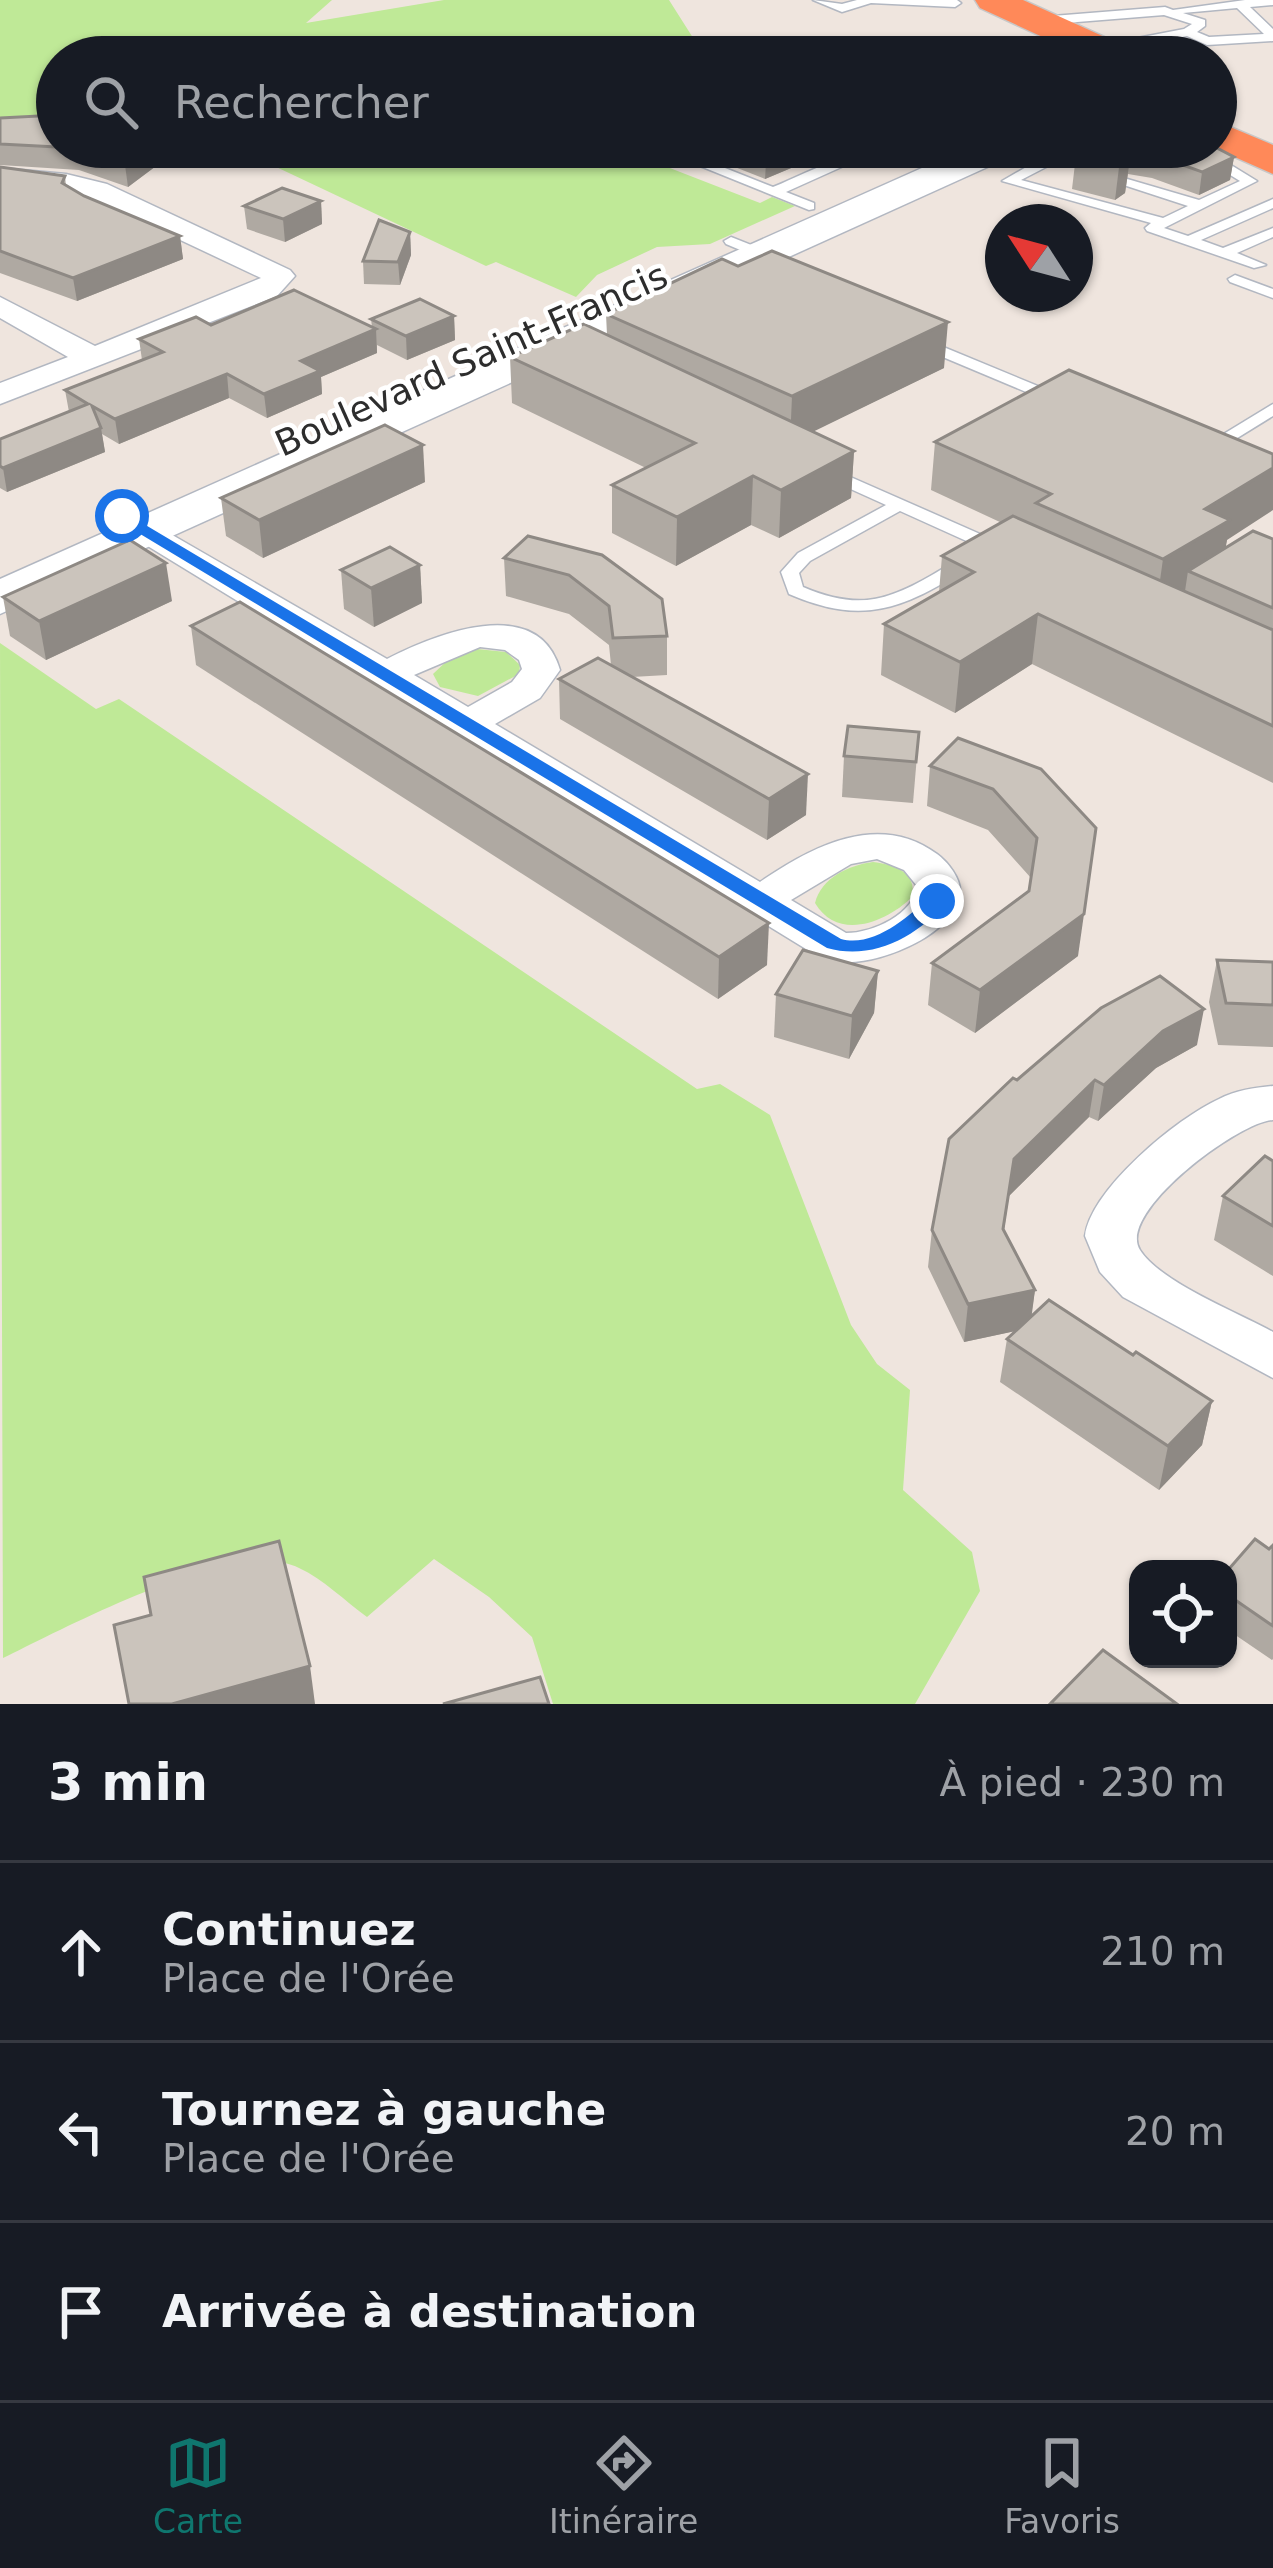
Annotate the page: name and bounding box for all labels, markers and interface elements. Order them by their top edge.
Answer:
search box [36,36,1237,168]
icon: search [78,69,144,135]
text: Rechercher [174,76,429,129]
north arrow [985,204,1093,312]
street label: Boulevard Saint-Francis [269,254,674,465]
route start [95,489,149,543]
route end [910,874,964,928]
map controls [1129,1560,1237,1668]
button: locate [1129,1560,1237,1668]
text: 3 min [48,1753,208,1812]
text: À pied · 230 m [940,1760,1225,1805]
text: Continuez [162,1903,416,1956]
icon: ahead [48,1919,114,1985]
text: 210 m [1100,1929,1225,1974]
text: Place de l'Orée [162,1956,455,2001]
text: Tournez à gauche [162,2083,606,2136]
icon: left [48,2099,114,2165]
text: 20 m [1125,2109,1225,2154]
text: Place de l'Orée [162,2136,455,2181]
icon: arrive [48,2279,114,2345]
text: Arrivée à destination [162,2285,697,2338]
tab: Carte [153,2430,243,2541]
tab: Itinéraire [549,2430,698,2541]
tab: Favoris [1004,2430,1120,2541]

